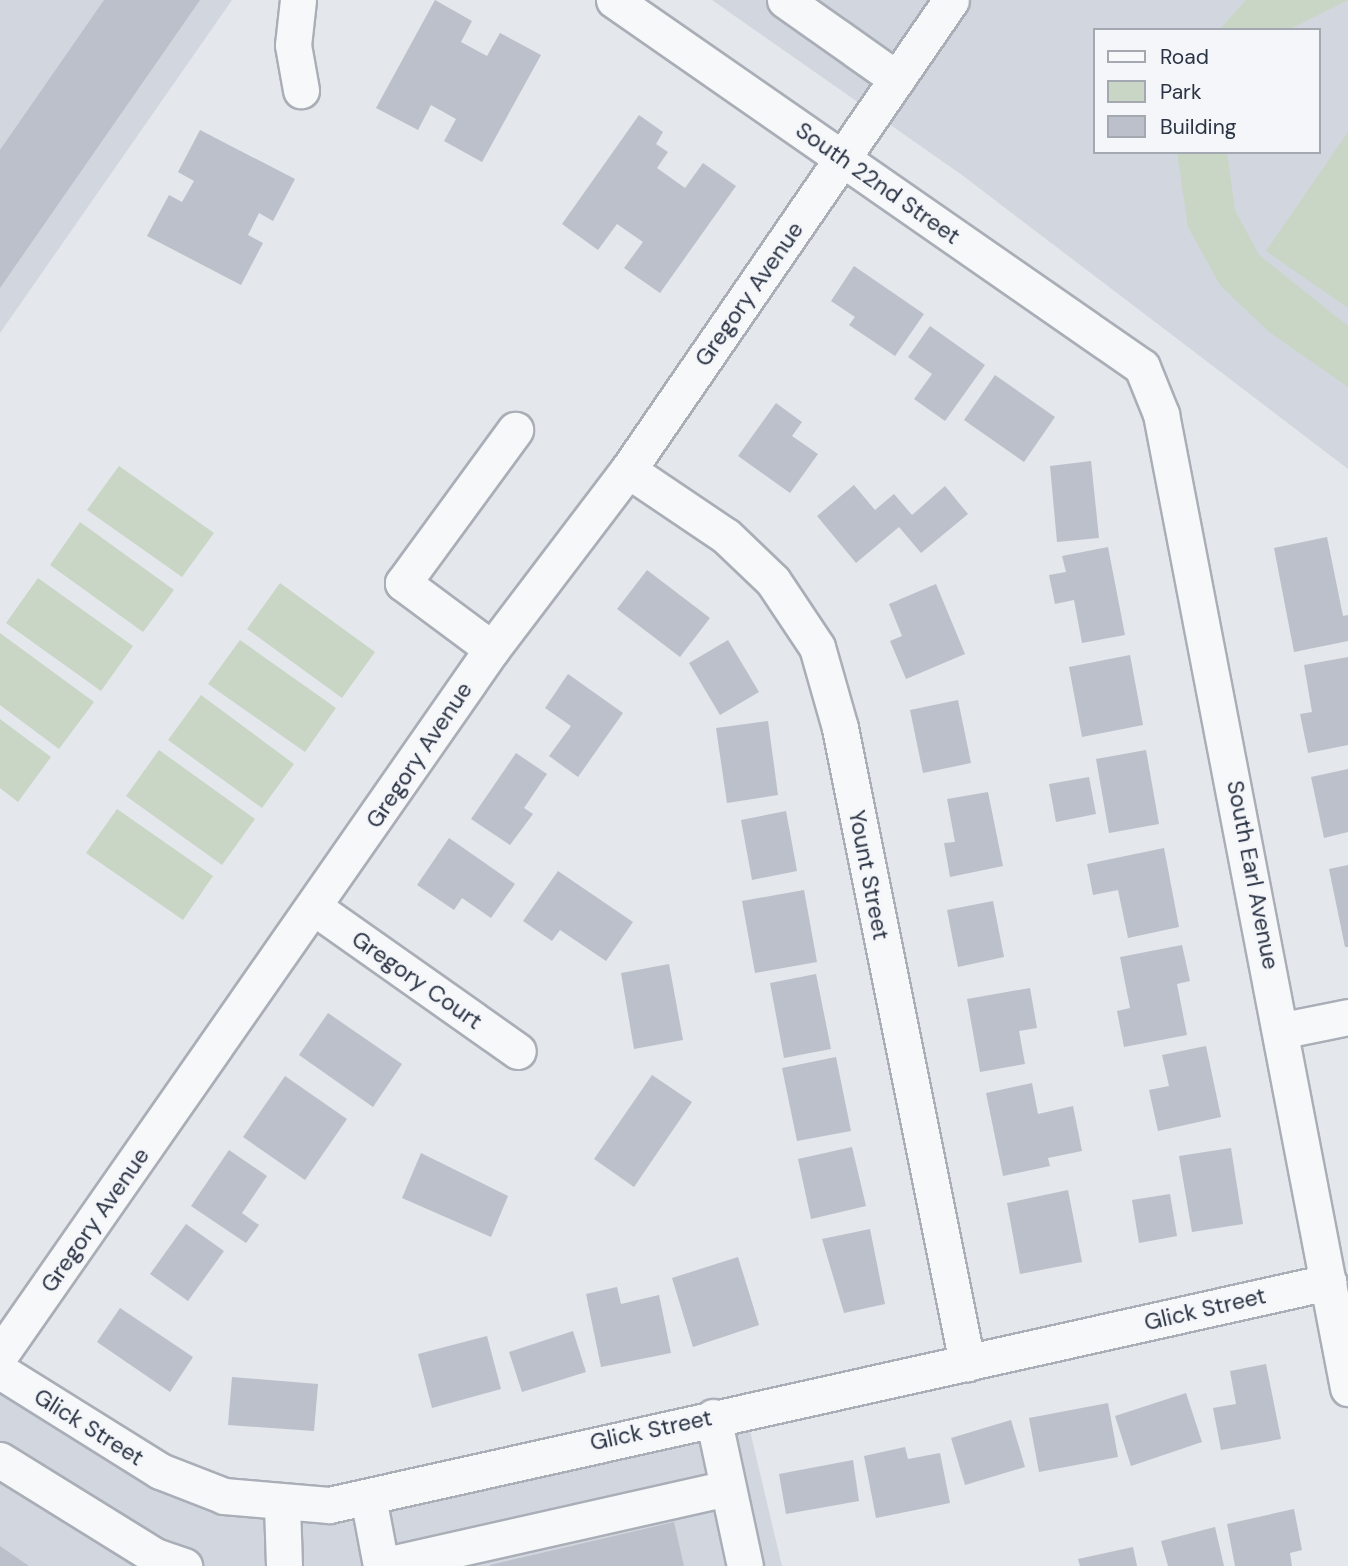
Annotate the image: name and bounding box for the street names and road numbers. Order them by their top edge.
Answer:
street label: South 22nd Street [791,116,965,250]
street label: Gregory Avenue [689,216,809,372]
street label: Gregory Avenue [360,677,478,833]
street label: South Earl Avenue [1221,778,1285,972]
street label: Yount Street [843,808,895,942]
street label: Gregory Court [347,925,487,1035]
street label: Gregory Avenue [35,1142,155,1298]
street label: Glick Street [1141,1282,1269,1336]
street label: Glick Street [29,1382,149,1472]
street label: Glick Street [587,1404,715,1456]

